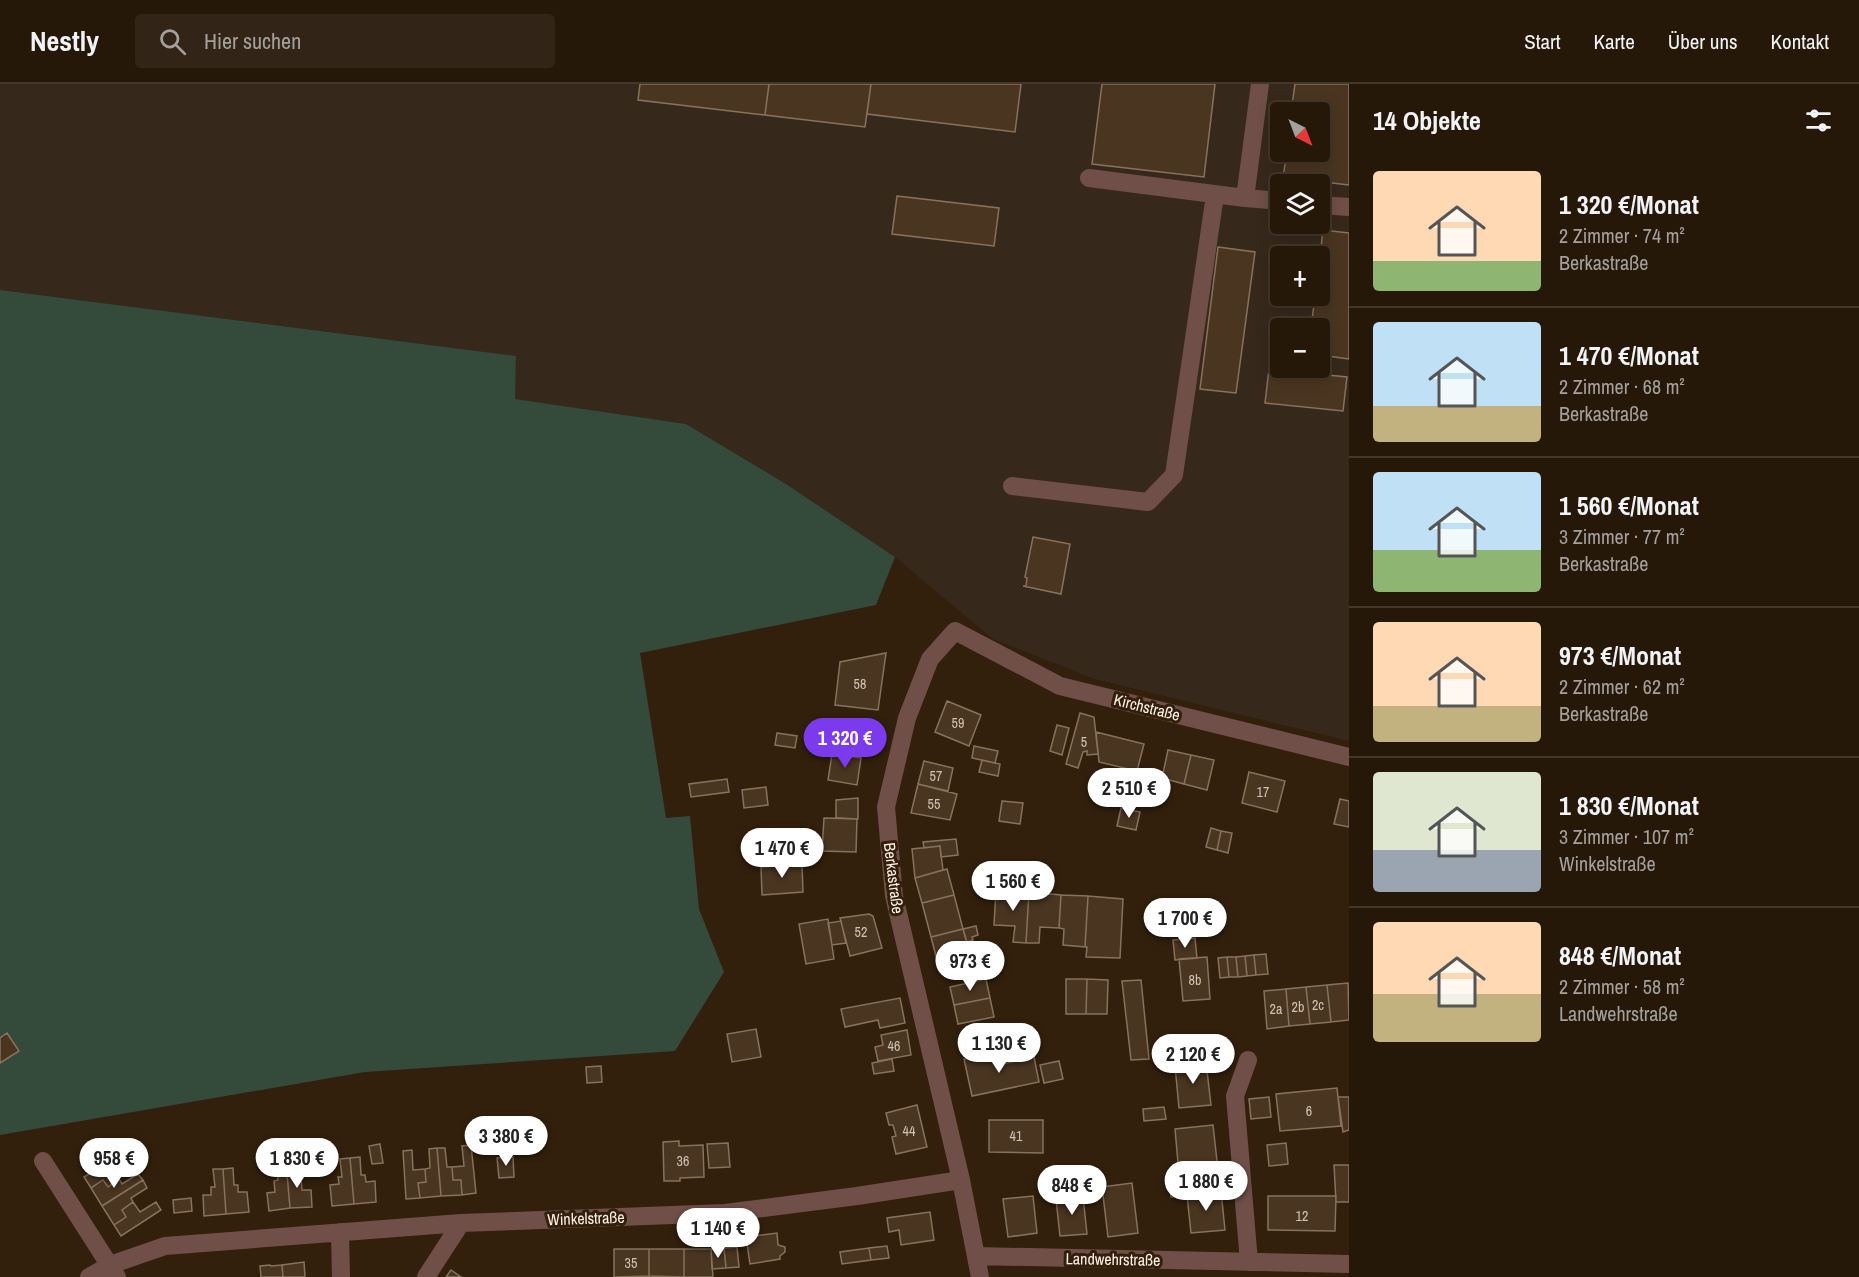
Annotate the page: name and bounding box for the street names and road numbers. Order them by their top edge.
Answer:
street label: Kirchstraße [1111,688,1183,726]
street label: Berkastraße [879,841,909,915]
street label: Winkelstraße [547,1206,625,1230]
street label: Landwehrstraße [1065,1247,1161,1271]

